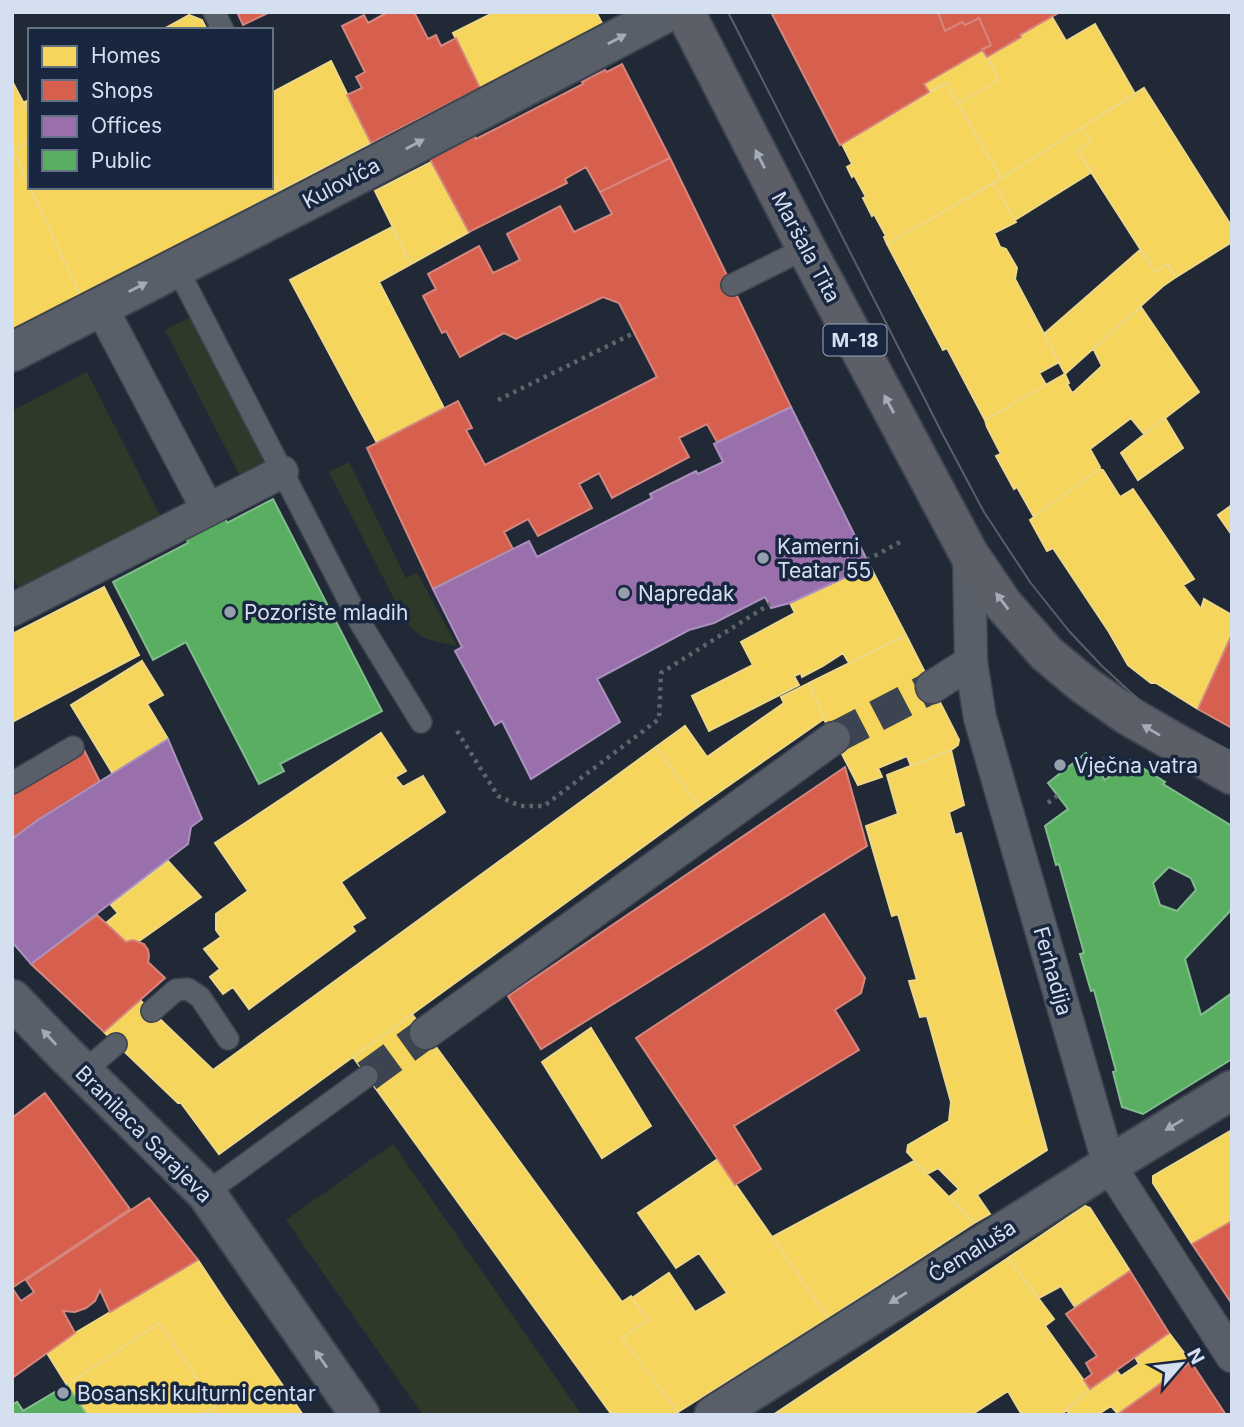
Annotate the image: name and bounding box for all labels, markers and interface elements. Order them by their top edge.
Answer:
legend [28,28,273,189]
one-way arrow [607,33,627,45]
text: Homes [91,43,161,68]
text: Shops [91,78,153,103]
text: Offices [91,113,162,138]
one-way arrow [405,139,425,150]
text: Public [91,148,152,173]
one-way arrow [755,149,766,169]
street label: Kulovića [298,152,384,214]
street label: Maršala Tita [766,187,846,307]
one-way arrow [128,282,148,293]
road number: M-18 [824,324,886,356]
one-way arrow [883,394,895,414]
place label: Kamerni Teatar 55 [777,534,871,583]
marker: Kamerni Teatar 55 [755,550,771,566]
place label: Napredak [638,581,735,606]
marker: Napredak [616,585,632,601]
one-way arrow [995,592,1009,610]
place label: Pozorište mladih [244,600,408,625]
marker: Pozorište mladih [222,604,238,620]
one-way arrow [1142,723,1161,736]
place label: Vječna vatra [1074,753,1198,778]
marker: Vječna vatra [1052,757,1068,773]
street label: Ferhadija [1028,924,1078,1018]
one-way arrow [41,1029,57,1046]
street label: Branilaca Sarajeva [70,1060,218,1208]
one-way arrow [1164,1119,1183,1132]
street label: Ćemaluša [923,1214,1020,1288]
one-way arrow [888,1292,908,1305]
north arrow [1146,1329,1216,1399]
text: N [1182,1344,1209,1368]
one-way arrow [314,1350,328,1368]
place label: Bosanski kulturni centar [77,1381,316,1406]
marker: Bosanski kulturni centar [55,1385,71,1401]

